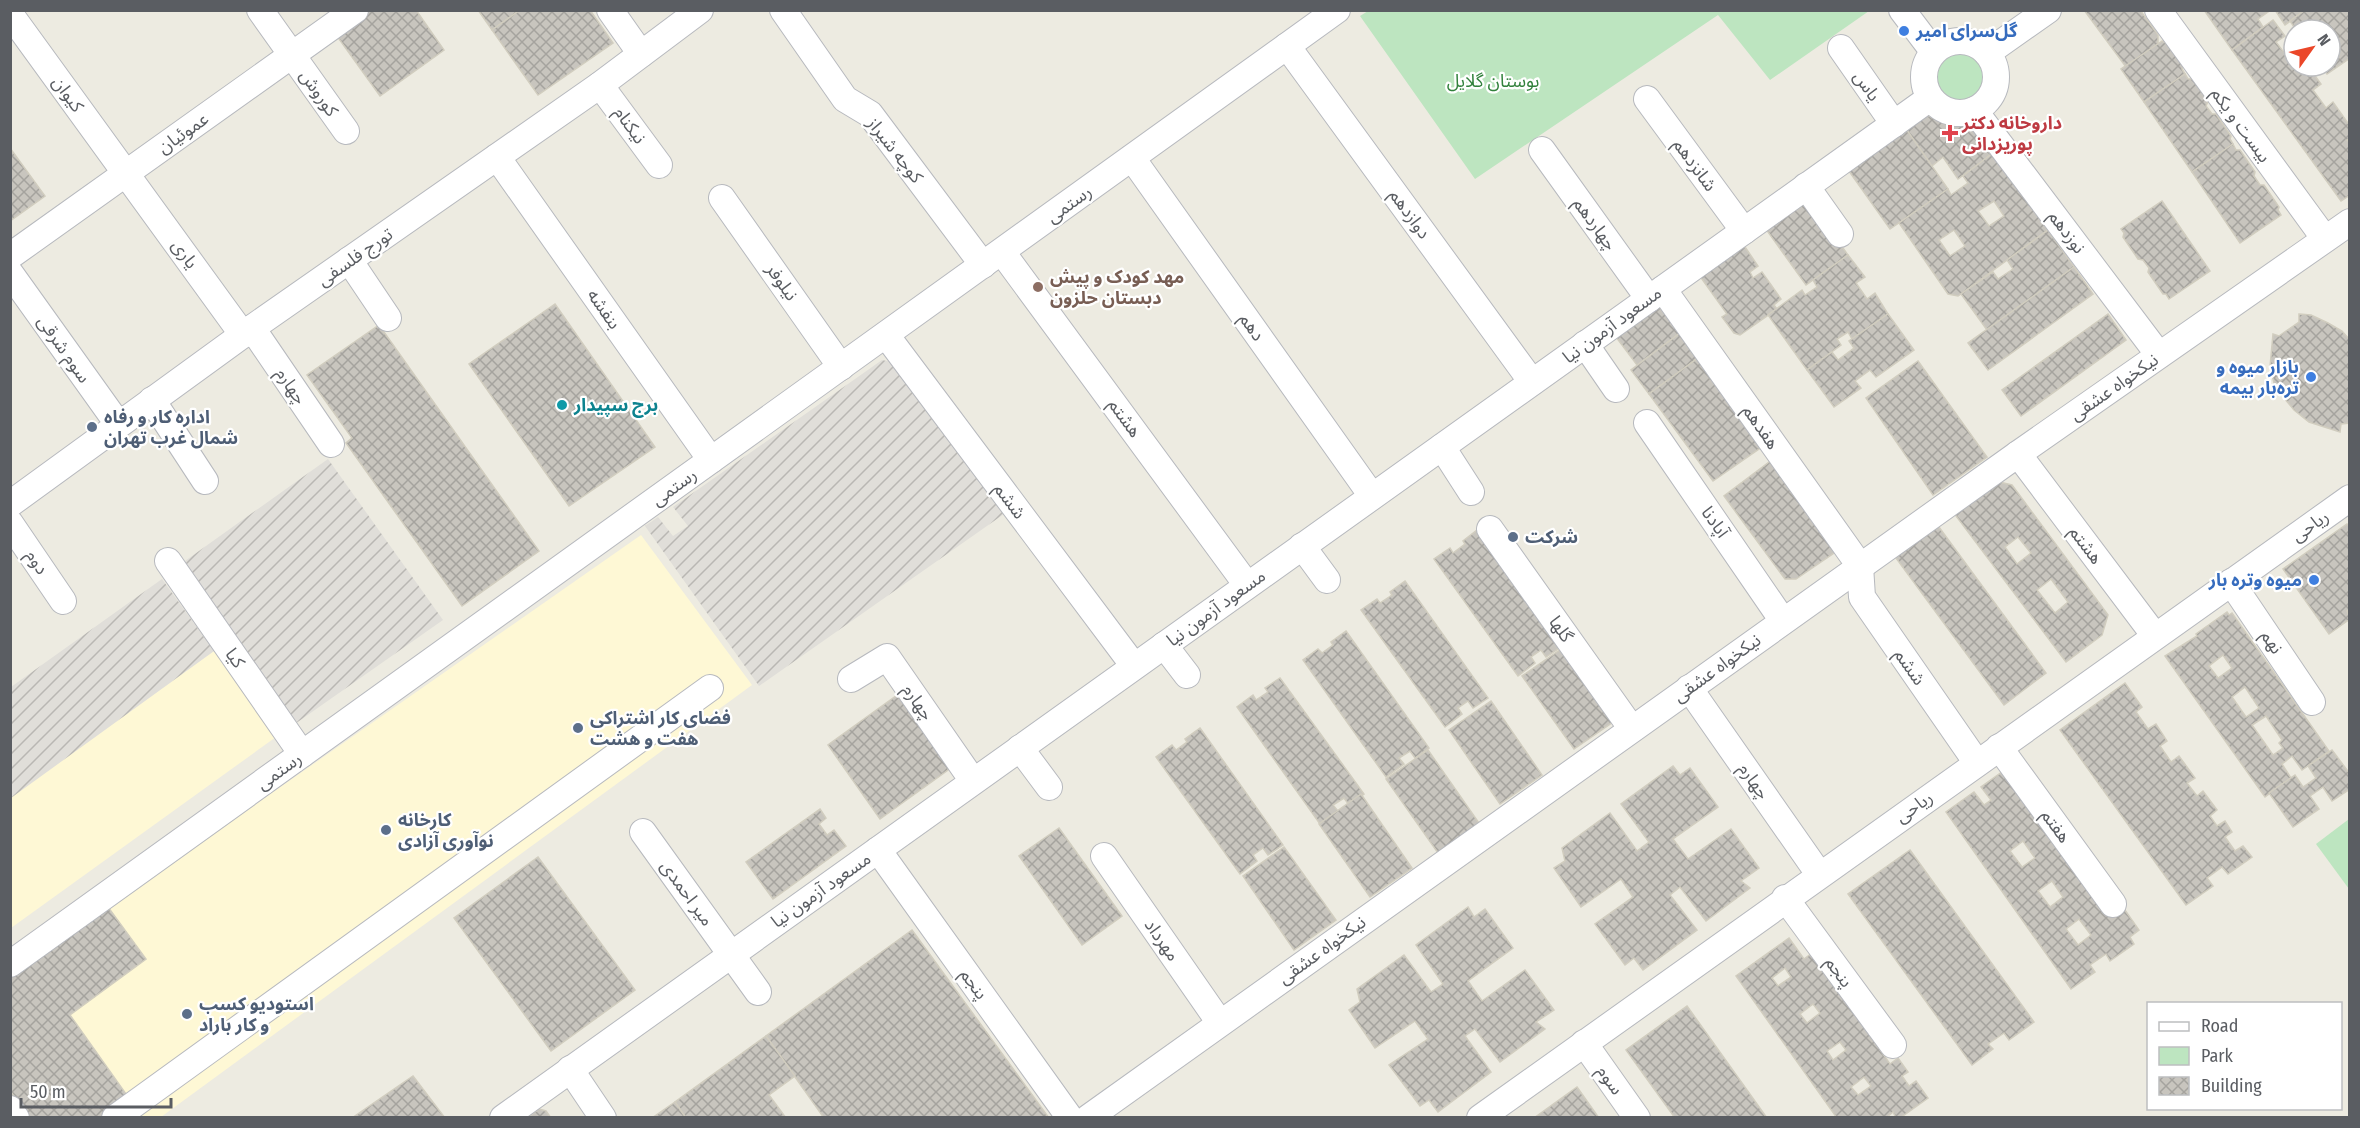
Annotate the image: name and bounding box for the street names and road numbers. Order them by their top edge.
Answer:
street label: کوروش [295,65,343,121]
street label: یاس [1849,66,1885,106]
street label: کیوان [48,72,89,117]
street label: بیست و یکم [2205,83,2276,168]
street label: نیکنام [607,102,651,150]
street label: عموئیان [153,108,213,158]
street label: کوچه شیراز [862,112,928,188]
street label: شانزدهم [1667,134,1721,197]
street label: رستمی [1042,180,1096,228]
street label: دوازدهم [1383,185,1435,244]
street label: چهاردهم [1567,193,1622,256]
street label: نوزدهم [2042,206,2090,259]
street label: تورج فلسفی [313,223,398,293]
street label: یاری [167,235,203,273]
street label: نیلوفر [761,258,803,305]
street label: مسعود آزمون نیا [1558,282,1666,368]
street label: بنفشه [582,285,626,333]
street label: دهم [1233,309,1269,346]
street label: سوم شرقی [30,311,95,389]
street label: نیکخواه عشقی [2066,348,2162,426]
street label: چهارم [268,363,311,410]
street label: هشتم [1102,394,1146,443]
street label: هفدهم [1736,401,1784,455]
street label: رستمی [647,463,701,511]
street label: ششم [988,479,1031,525]
street label: آپادنا [1696,502,1734,543]
street label: ریاحی [2287,505,2333,547]
street label: هشتم [2063,521,2108,570]
street label: دوم [18,545,53,580]
street label: مسعود آزمون نیا [1162,565,1270,651]
street label: گلها [1544,612,1578,647]
street label: نهم [2254,626,2288,659]
street label: نیکخواه عشقی [1669,629,1765,707]
street label: کیا [220,644,250,673]
street label: ششم [1888,644,1930,691]
street label: چهارم [895,679,938,726]
street label: رستمی [252,747,306,795]
street label: چهارم [1731,758,1774,805]
street label: ریاحی [1891,786,1937,828]
street label: هفتم [2035,805,2076,848]
street label: مسعود آزمون نیا [767,847,875,933]
street label: میر احمدی [656,856,718,930]
street label: نیکخواه عشقی [1274,911,1370,989]
street label: مهرداد [1140,915,1184,965]
street label: پنجم [1819,952,1858,993]
street label: پنجم [954,964,993,1005]
street label: سوم [1589,1061,1628,1101]

